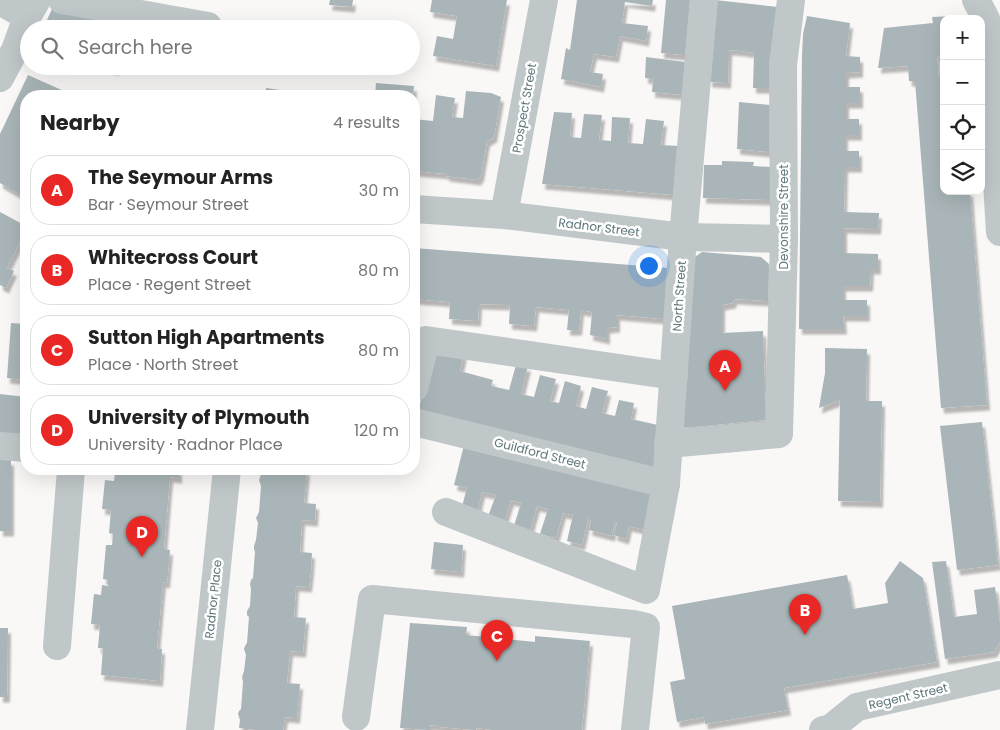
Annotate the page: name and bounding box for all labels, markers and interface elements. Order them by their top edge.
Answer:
map controls [940,15,985,195]
button: + [940,15,985,60]
search box [20,20,420,75]
icon: search [38,34,66,62]
text: Search here [78,34,192,61]
button: − [940,60,985,105]
street label: Prospect Street [508,62,540,154]
button: locate [940,105,985,150]
text: Nearby [40,108,120,137]
text: 4 results [333,111,400,134]
button: layers [940,150,985,195]
text: The Seymour Arms [88,164,273,191]
street label: Devonshire Street [775,164,792,270]
text: A [51,179,63,202]
text: 30 m [359,179,399,202]
text: Bar · Seymour Street [88,193,249,216]
street label: Radnor Street [557,214,641,240]
text: Whitecross Court [88,244,258,271]
your location [636,253,662,279]
text: B [52,259,62,282]
text: 80 m [358,259,399,282]
street label: North Street [668,260,690,332]
text: Place · Regent Street [88,273,251,296]
text: Sutton High Apartments [88,324,325,351]
text: C [51,339,63,362]
text: 80 m [358,339,399,362]
pin: A [709,350,741,391]
text: Place · North Street [88,353,238,376]
text: University of Plymouth [88,404,309,431]
text: D [51,419,63,442]
text: 120 m [354,419,399,442]
text: University · Radnor Place [88,433,283,456]
street label: Guildford Street [493,433,587,473]
pin: D [126,516,158,557]
street label: Radnor Place [200,559,226,639]
pin: B [789,594,821,635]
pin: C [481,620,513,661]
street label: Regent Street [867,679,949,713]

